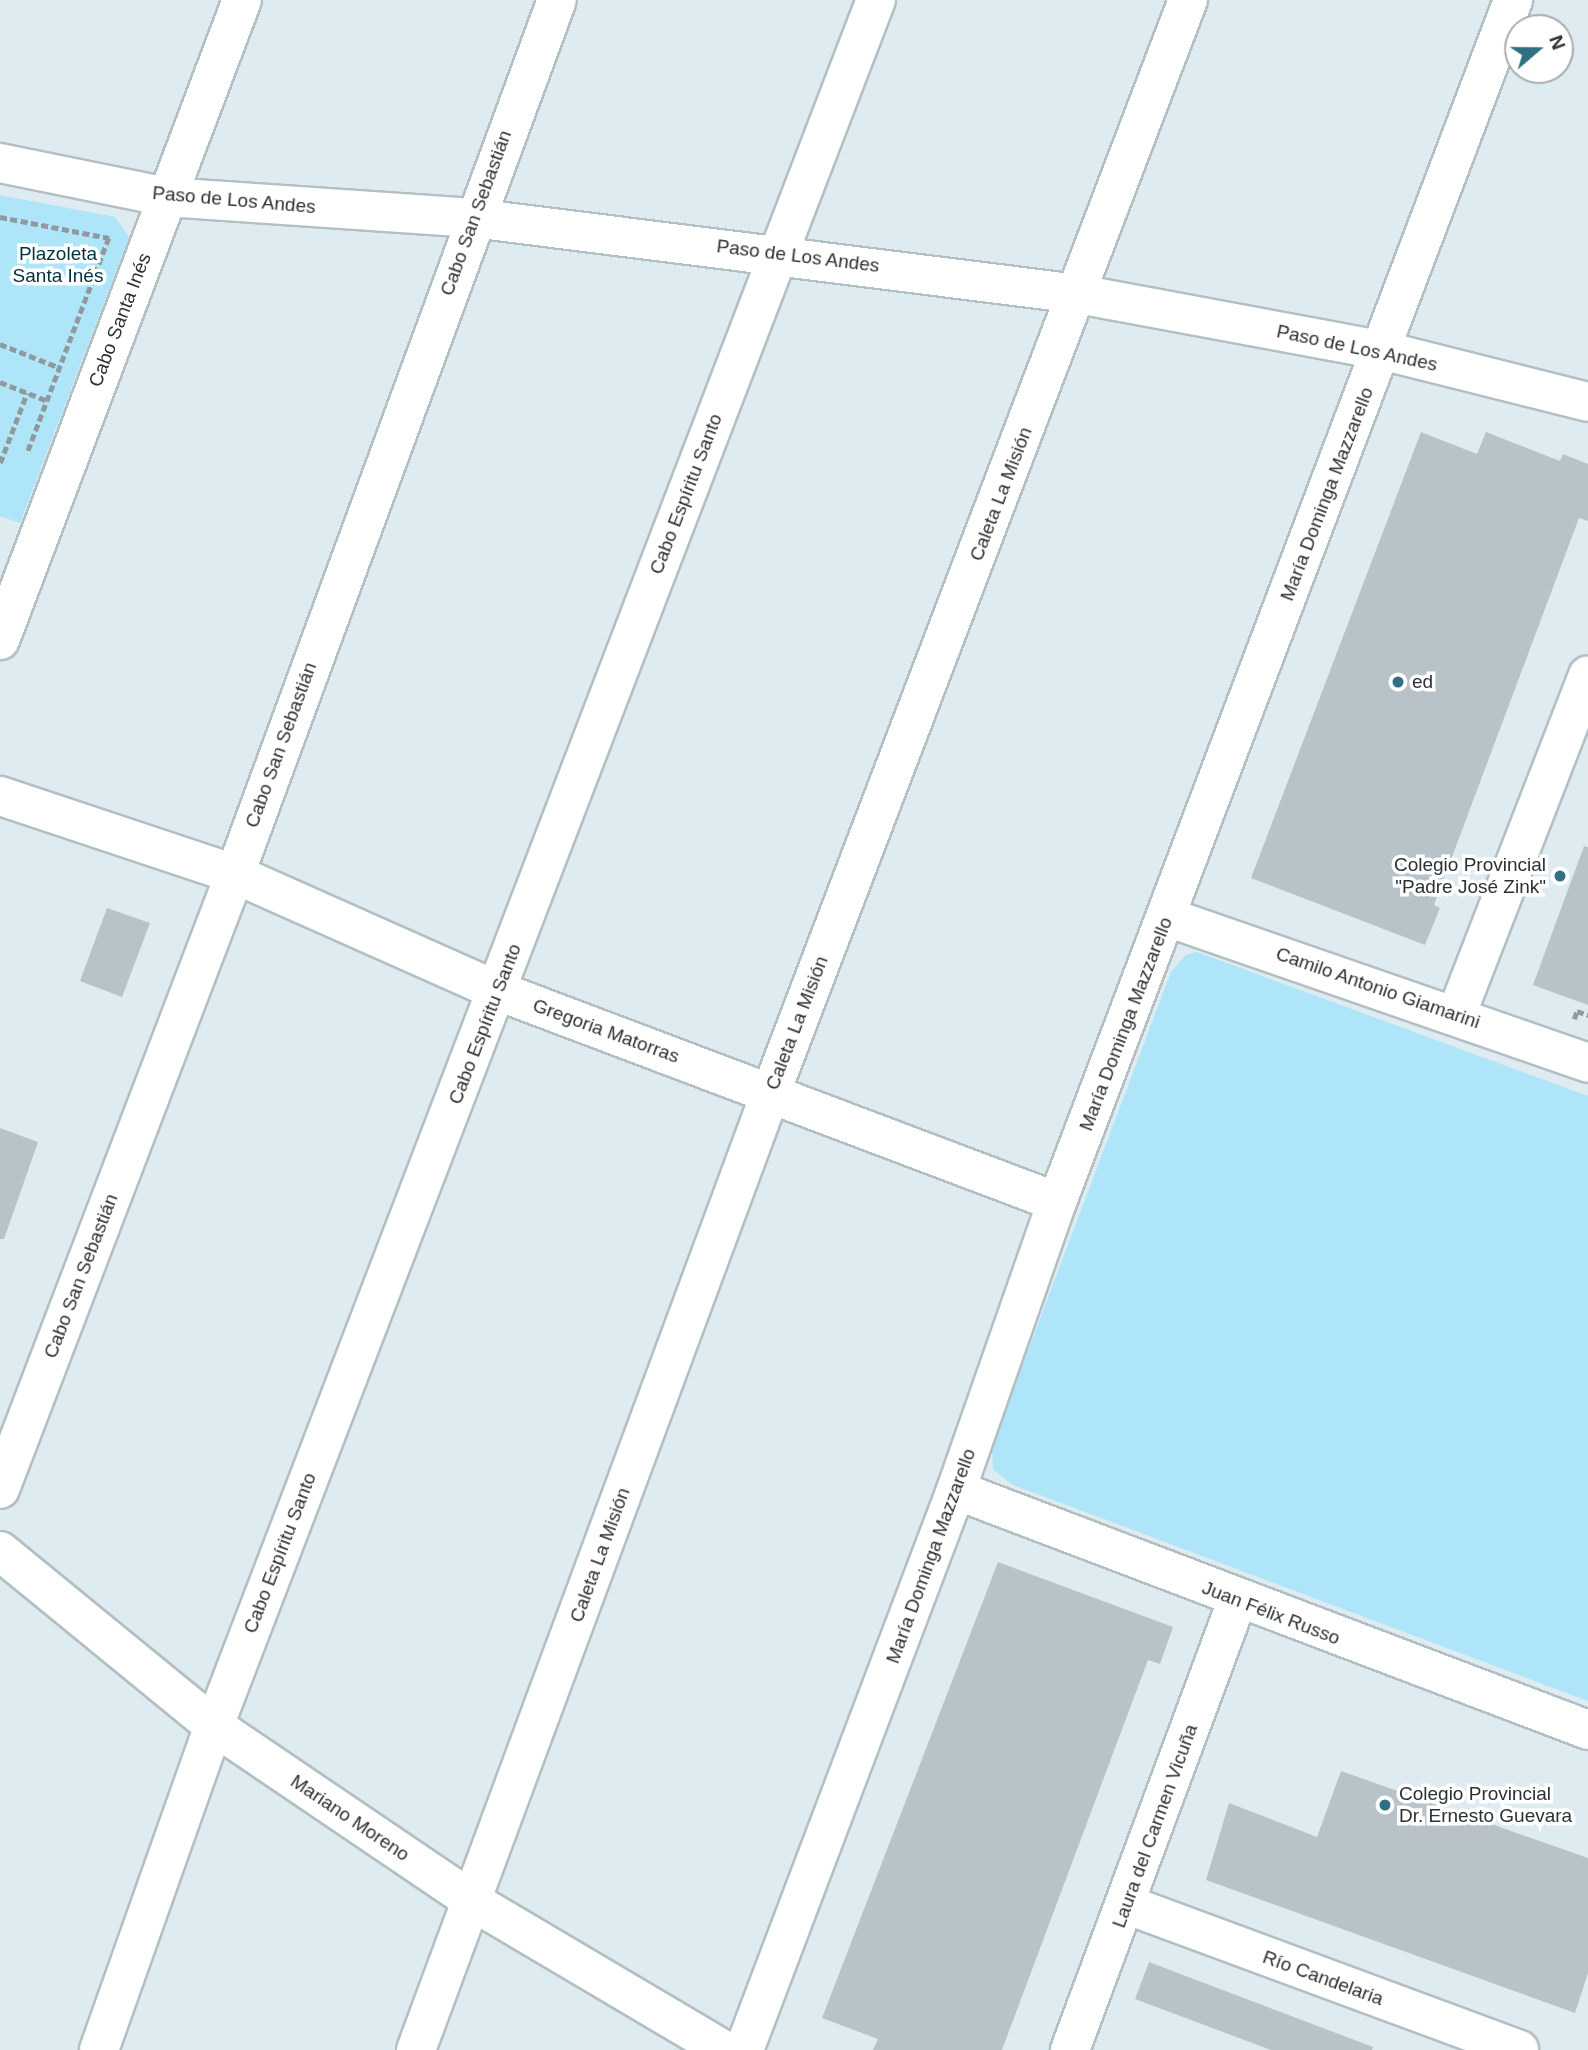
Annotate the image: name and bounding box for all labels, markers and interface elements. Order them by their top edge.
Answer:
north arrow [1504,14,1574,84]
text: N [1545,32,1570,52]
street label: Cabo San Sebastián [435,127,517,299]
street label: Paso de Los Andes [151,181,317,219]
street label: Paso de Los Andes [715,235,881,277]
park label: Plazoleta Santa Inés [13,243,103,287]
street label: Cabo Santa Inés [84,250,156,390]
street label: Paso de Los Andes [1274,320,1440,376]
street label: María Dominga Mazzarello [1276,384,1378,604]
street label: Cabo Espíritu Santo [645,411,727,577]
street label: Caleta La Misión [965,424,1037,564]
street label: Cabo San Sebastián [240,659,322,831]
place label: ed [1412,671,1433,693]
marker: ed [1390,674,1406,690]
place label: Colegio Provincial "Padre José Zink" [1394,854,1546,898]
marker: Colegio Provincial "Padre José Zink" [1552,868,1568,884]
street label: María Dominga Mazzarello [1075,914,1177,1134]
street label: Cabo Espíritu Santo [444,941,526,1107]
street label: Camilo Antonio Giamarini [1272,942,1484,1034]
street label: Caleta La Misión [761,953,833,1093]
street label: Gregoria Matorras [530,994,682,1068]
street label: Cabo San Sebastián [39,1191,123,1361]
street label: María Dominga Mazzarello [881,1445,981,1667]
street label: Cabo Espíritu Santo [239,1470,321,1636]
street label: Caleta La Misión [565,1485,635,1625]
street label: Juan Félix Russo [1199,1576,1343,1650]
street label: Laura del Carmen Vicuña [1108,1721,1202,1931]
street label: Mariano Moreno [286,1770,414,1866]
place label: Colegio Provincial Dr. Ernesto Guevara [1399,1783,1572,1827]
marker: Colegio Provincial Dr. Ernesto Guevara [1377,1797,1393,1813]
street label: Río Candelaria [1260,1946,1386,2010]

